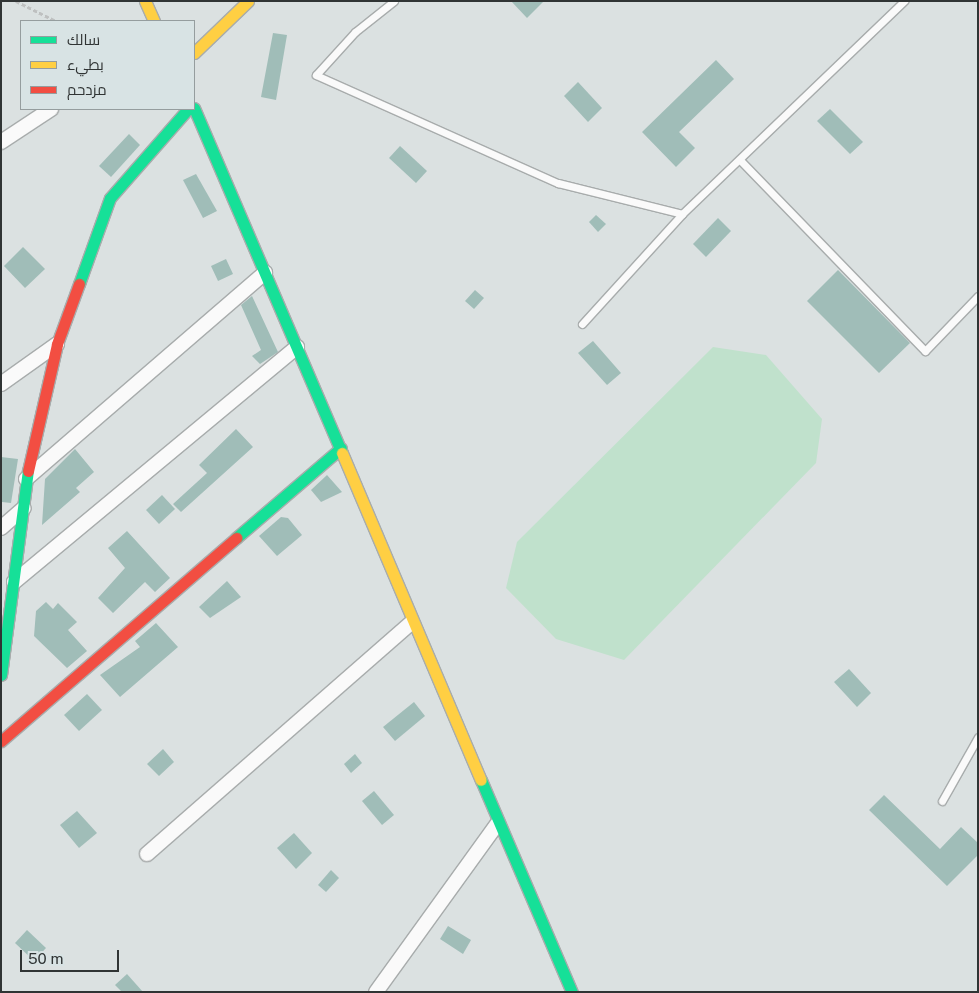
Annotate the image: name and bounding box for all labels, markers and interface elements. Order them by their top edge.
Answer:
legend [20,20,195,110]
text: سالك [67,31,100,48]
text: بطيء [67,56,104,73]
text: مزدحم [67,81,107,98]
scale bar [22,940,121,972]
text: 50 m [28,950,63,967]

